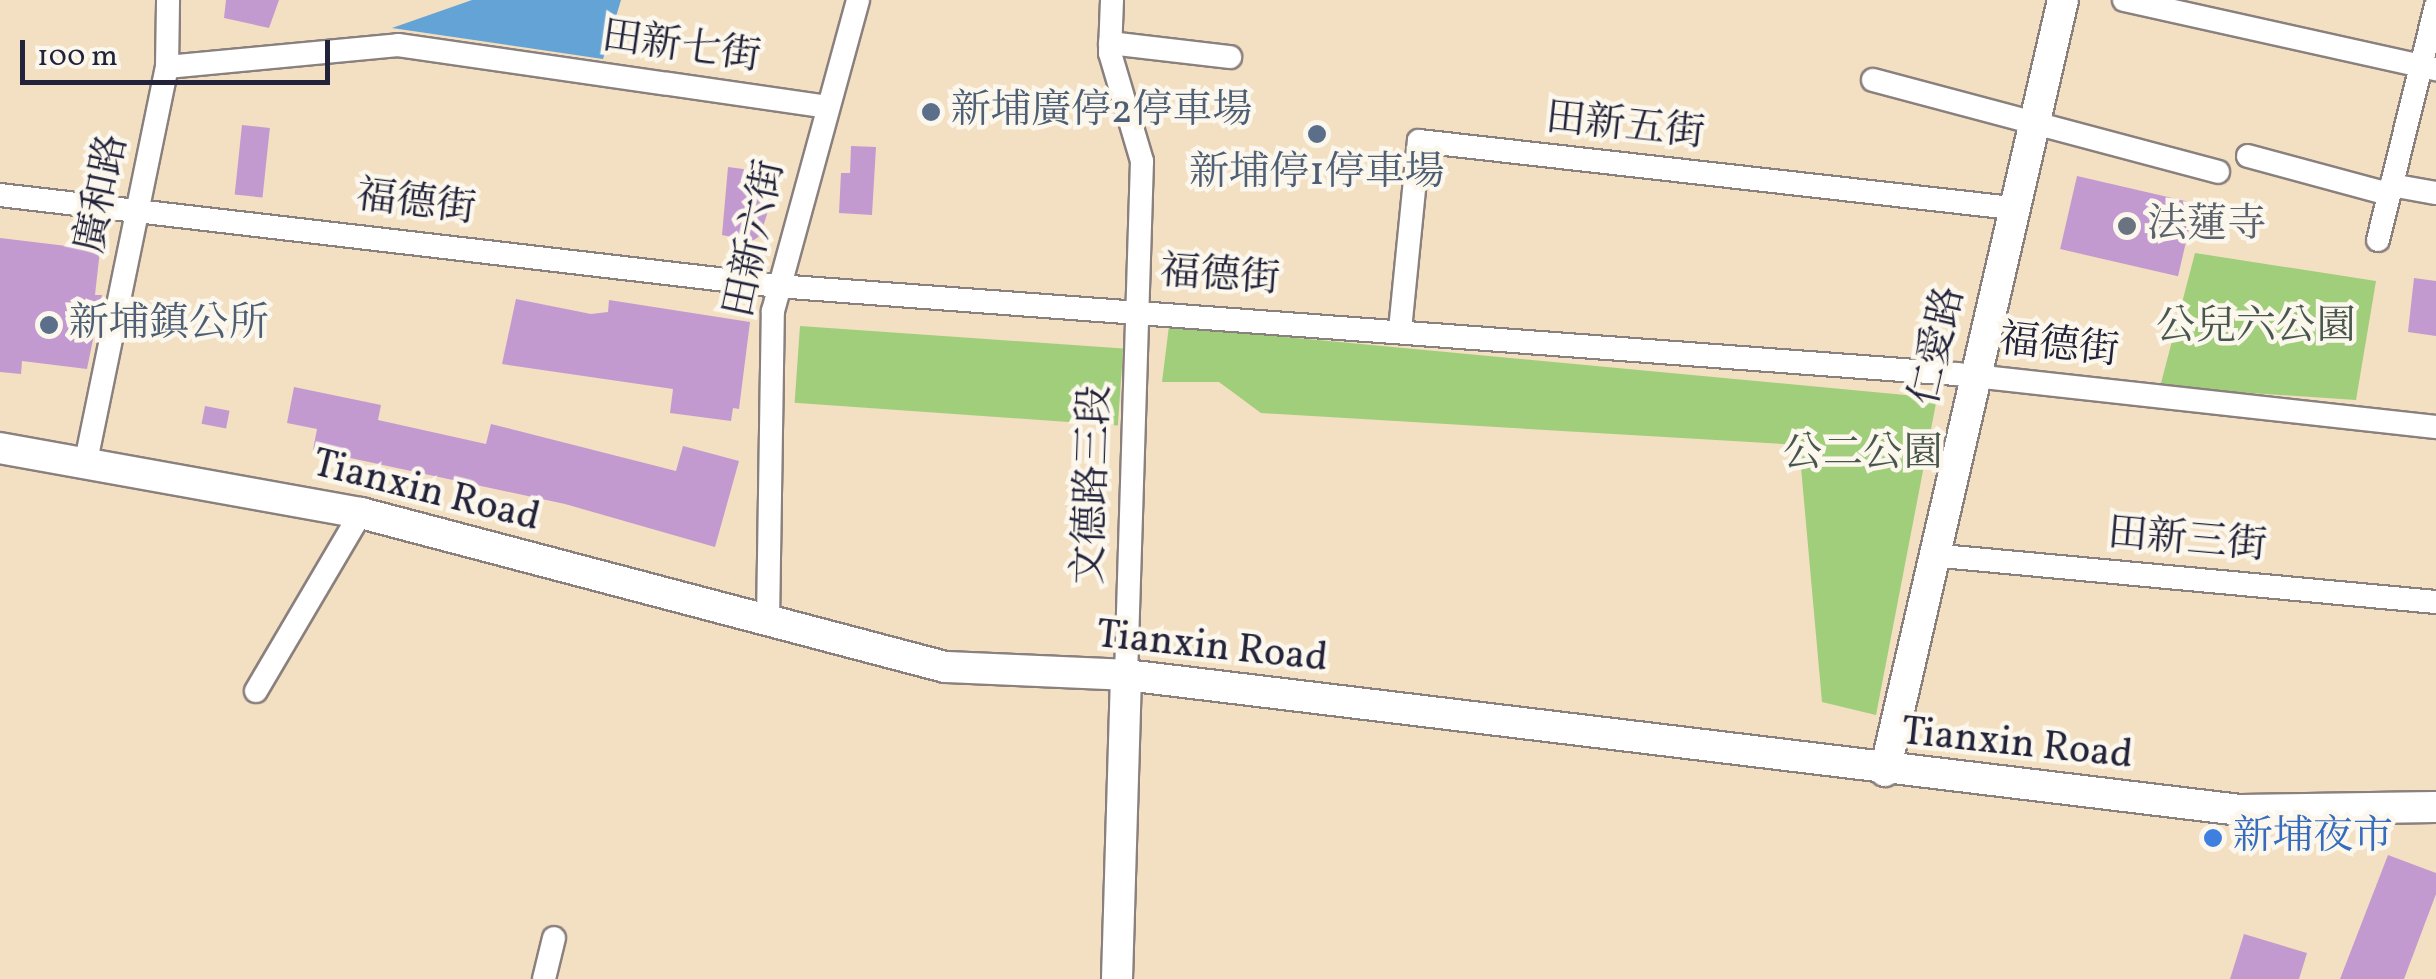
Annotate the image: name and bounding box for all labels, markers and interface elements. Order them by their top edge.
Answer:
street label: 田新七街 [598,13,764,83]
scale bar [25,20,335,82]
text: 100 m [37,36,118,78]
place label: 新埔廣停2停車場 [951,88,1252,136]
street label: 田新五街 [1543,95,1707,159]
marker: 新埔廣停2停車場 [920,101,942,123]
marker: 新埔停1停車場 [1306,123,1328,145]
street label: 廣和路 [67,130,139,258]
place label: 新埔停1停車場 [1189,150,1445,198]
street label: 田新六街 [716,156,796,322]
street label: 福德街 [354,173,478,235]
place label: 法蓮寺 [2147,202,2267,250]
marker: 法蓮寺 [2116,215,2138,237]
street label: 福德街 [1158,249,1282,305]
street label: 仁愛路 [1902,282,1976,410]
place label: 新埔鎮公所 [69,301,269,349]
park label: 公兒六公園 [2156,304,2356,352]
marker: 新埔鎮公所 [38,314,60,336]
street label: 福德街 [1997,317,2121,377]
street label: 文德路三段 [1067,384,1121,586]
park label: 公二公園 [1783,431,1943,479]
street label: Tianxin Road [307,441,545,543]
street label: 田新三街 [2105,510,2269,572]
street label: Tianxin Road [1094,612,1330,684]
street label: Tianxin Road [1899,709,2135,781]
place label: 新埔夜市 [2233,814,2393,862]
marker: 新埔夜市 [2202,827,2224,849]

